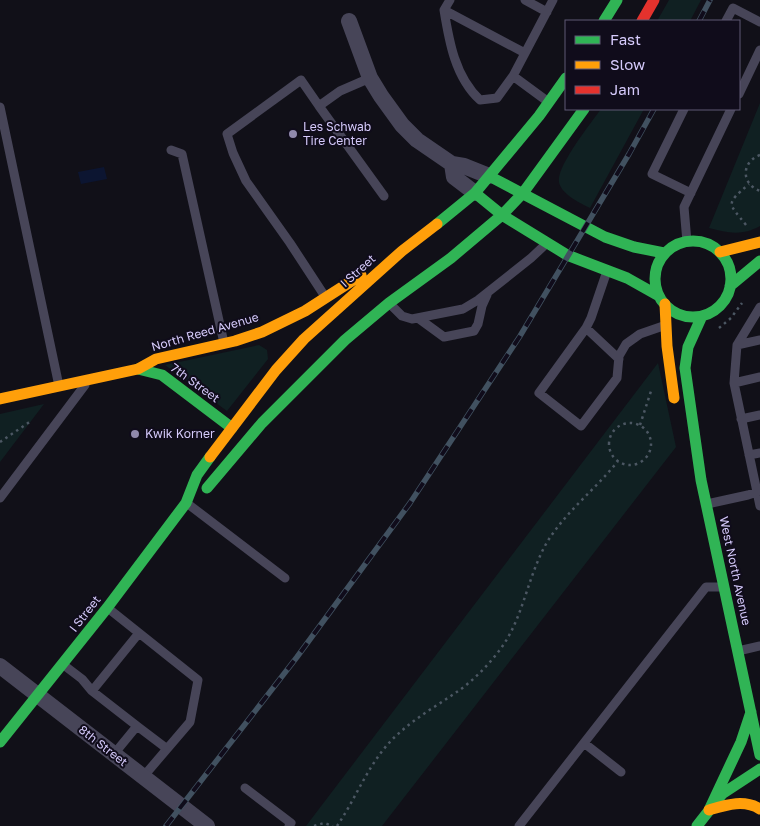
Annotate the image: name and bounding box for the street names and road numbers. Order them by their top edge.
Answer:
street label: I Street [337,251,379,290]
street label: North Reed Avenue [149,309,260,354]
street label: 7th Street [168,360,223,406]
street label: West North Avenue [717,515,754,627]
street label: I Street [66,592,104,635]
street label: 8th Street [76,722,131,769]

